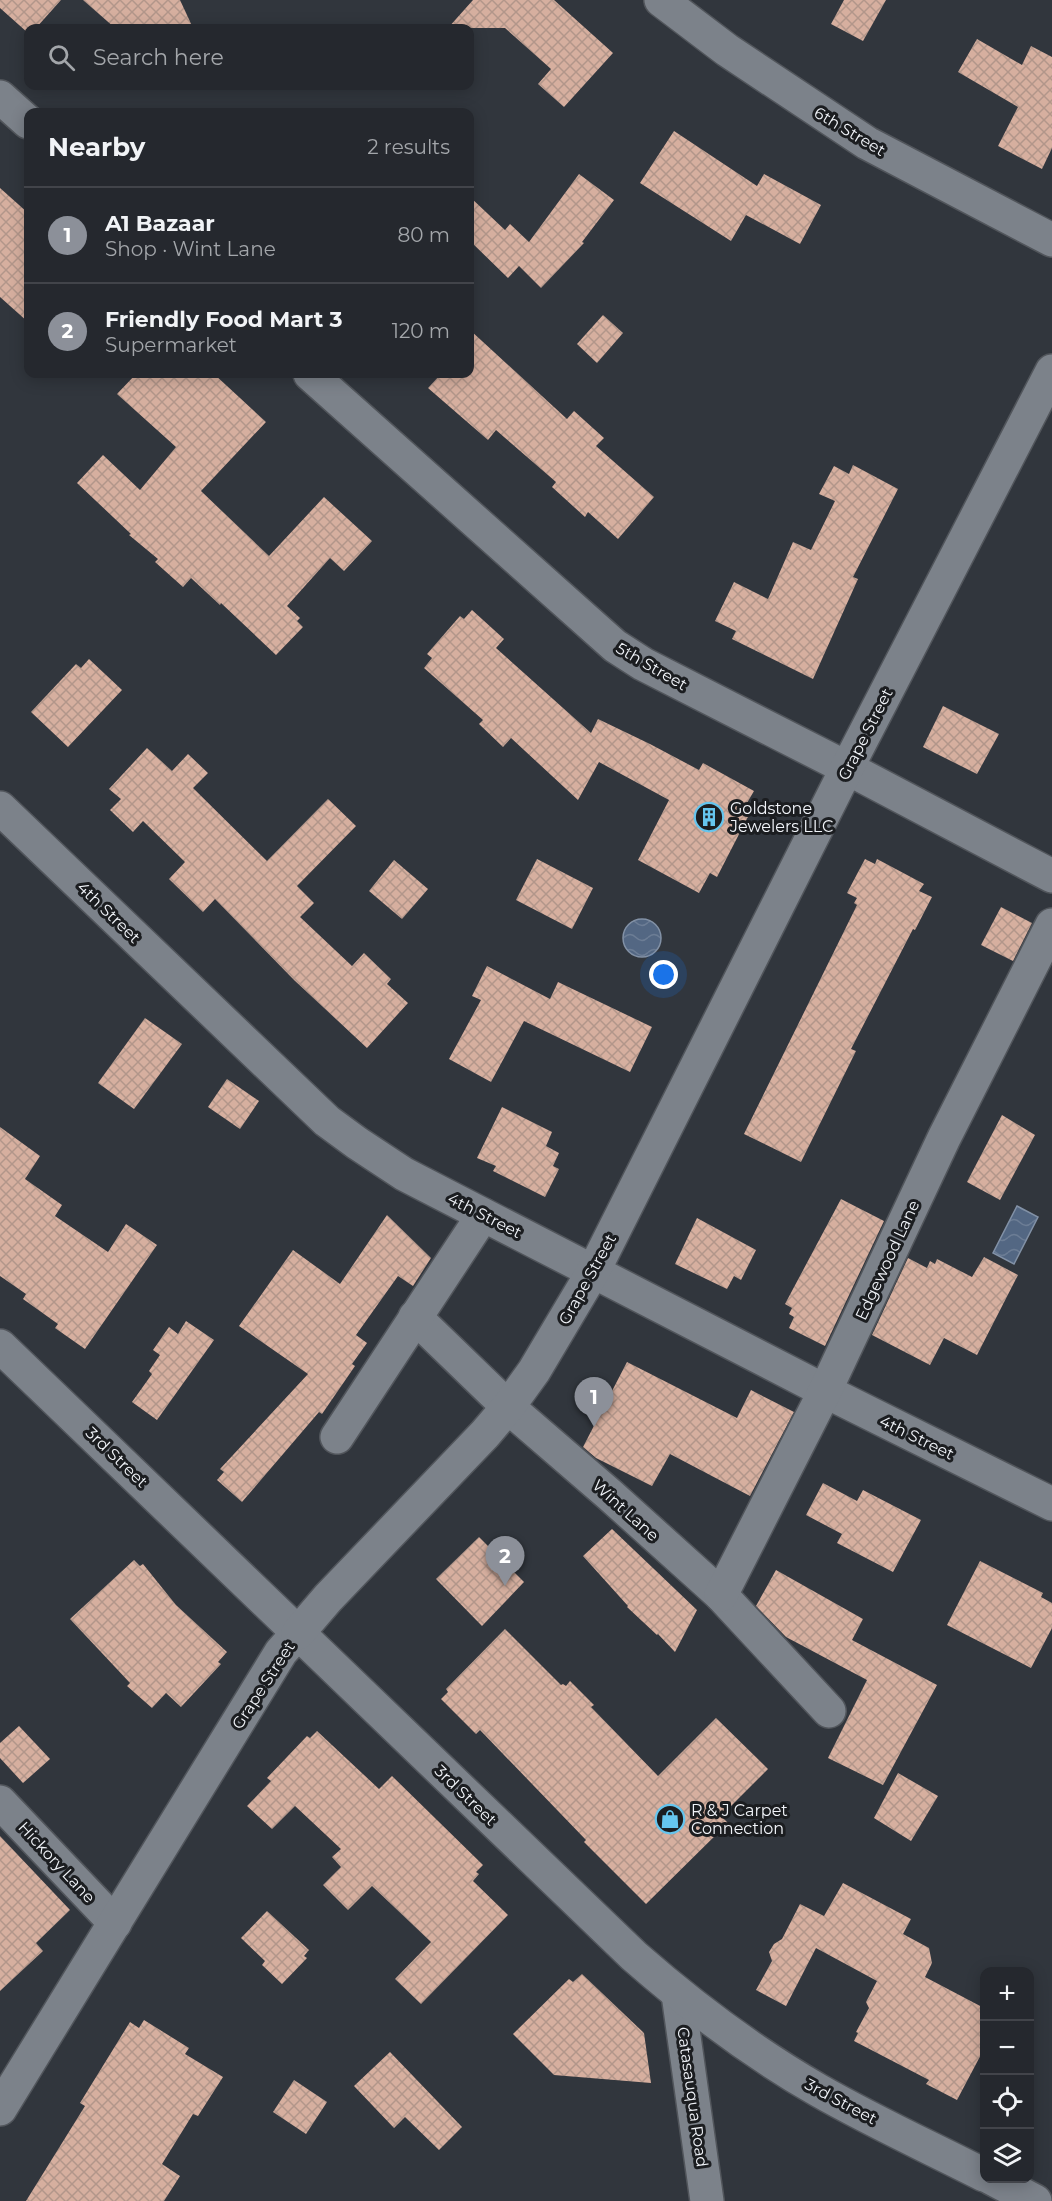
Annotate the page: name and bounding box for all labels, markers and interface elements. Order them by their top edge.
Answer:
search box [24,24,474,90]
icon: search [45,41,78,74]
text: Search here [93,44,224,71]
street label: 6th Street [811,103,889,160]
text: Nearby [48,131,145,163]
text: 2 results [367,135,450,159]
text: A1 Bazaar [105,210,215,237]
text: 1 [64,223,71,247]
text: 80 m [398,223,450,247]
text: Shop · Wint Lane [105,237,276,261]
text: Friendly Food Mart 3 [105,306,343,333]
text: 2 [62,319,73,343]
text: 120 m [392,319,450,343]
text: Supermarket [105,333,237,357]
street label: 5th Street [613,638,691,695]
street label: Grape Street [834,685,897,783]
place label: Goldstone Jewelers LLC [729,799,833,836]
building icon: Goldstone Jewelers LLC [693,801,725,833]
street label: 4th Street [73,878,145,947]
your location [649,960,678,989]
street label: 4th Street [445,1189,525,1242]
street label: Edgewood Lane [851,1197,924,1323]
street label: Grape Street [555,1230,620,1328]
pin: 1 [574,1378,614,1427]
street label: 4th Street [876,1411,958,1464]
street label: 3rd Street [82,1423,152,1492]
street label: Wint Lane [589,1476,663,1545]
pin: 2 [486,1536,524,1586]
street label: Grape Street [228,1637,299,1733]
street label: 3rd Street [431,1761,501,1830]
place label: R & J Carpet Connection [691,1801,788,1838]
shop icon: R & J Carpet Connection [654,1803,686,1835]
street label: Hickory Lane [14,1818,99,1907]
map controls [980,1967,1034,2183]
button: + [980,1967,1034,2021]
button: − [980,2021,1034,2075]
street label: Catasauqua Road [673,2026,712,2168]
street label: 3rd Street [802,2075,880,2129]
button: locate [980,2075,1034,2129]
button: layers [980,2129,1034,2183]

